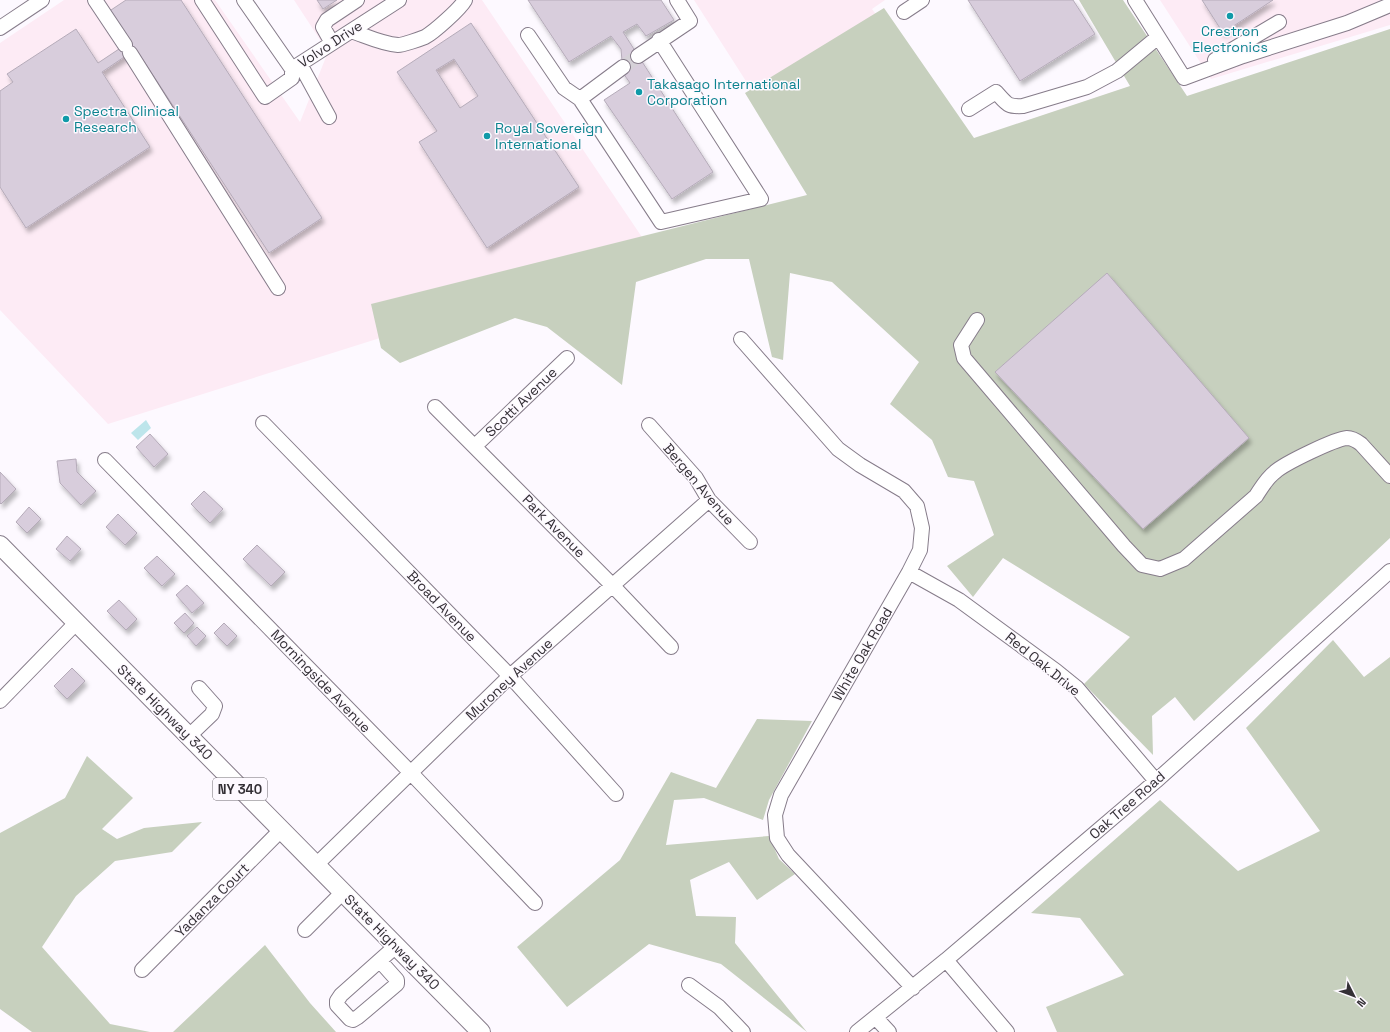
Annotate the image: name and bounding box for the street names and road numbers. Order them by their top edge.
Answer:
street label: Volvo Drive [294,16,366,72]
street label: Scotti Avenue [481,363,561,441]
street label: Bergen Avenue [660,439,738,529]
street label: Park Avenue [519,491,589,561]
street label: Broad Avenue [403,566,481,646]
street label: White Oak Road [828,604,896,704]
street label: Morningside Avenue [267,626,375,736]
street label: Red Oak Drive [1002,628,1084,700]
street label: Muroney Avenue [462,634,556,724]
street label: State Highway 340 [113,660,217,764]
street label: Oak Tree Road [1085,767,1169,843]
road number: NY 340 [213,778,267,800]
street label: Yadanza Court [171,859,253,941]
street label: State Highway 340 [340,890,444,994]

